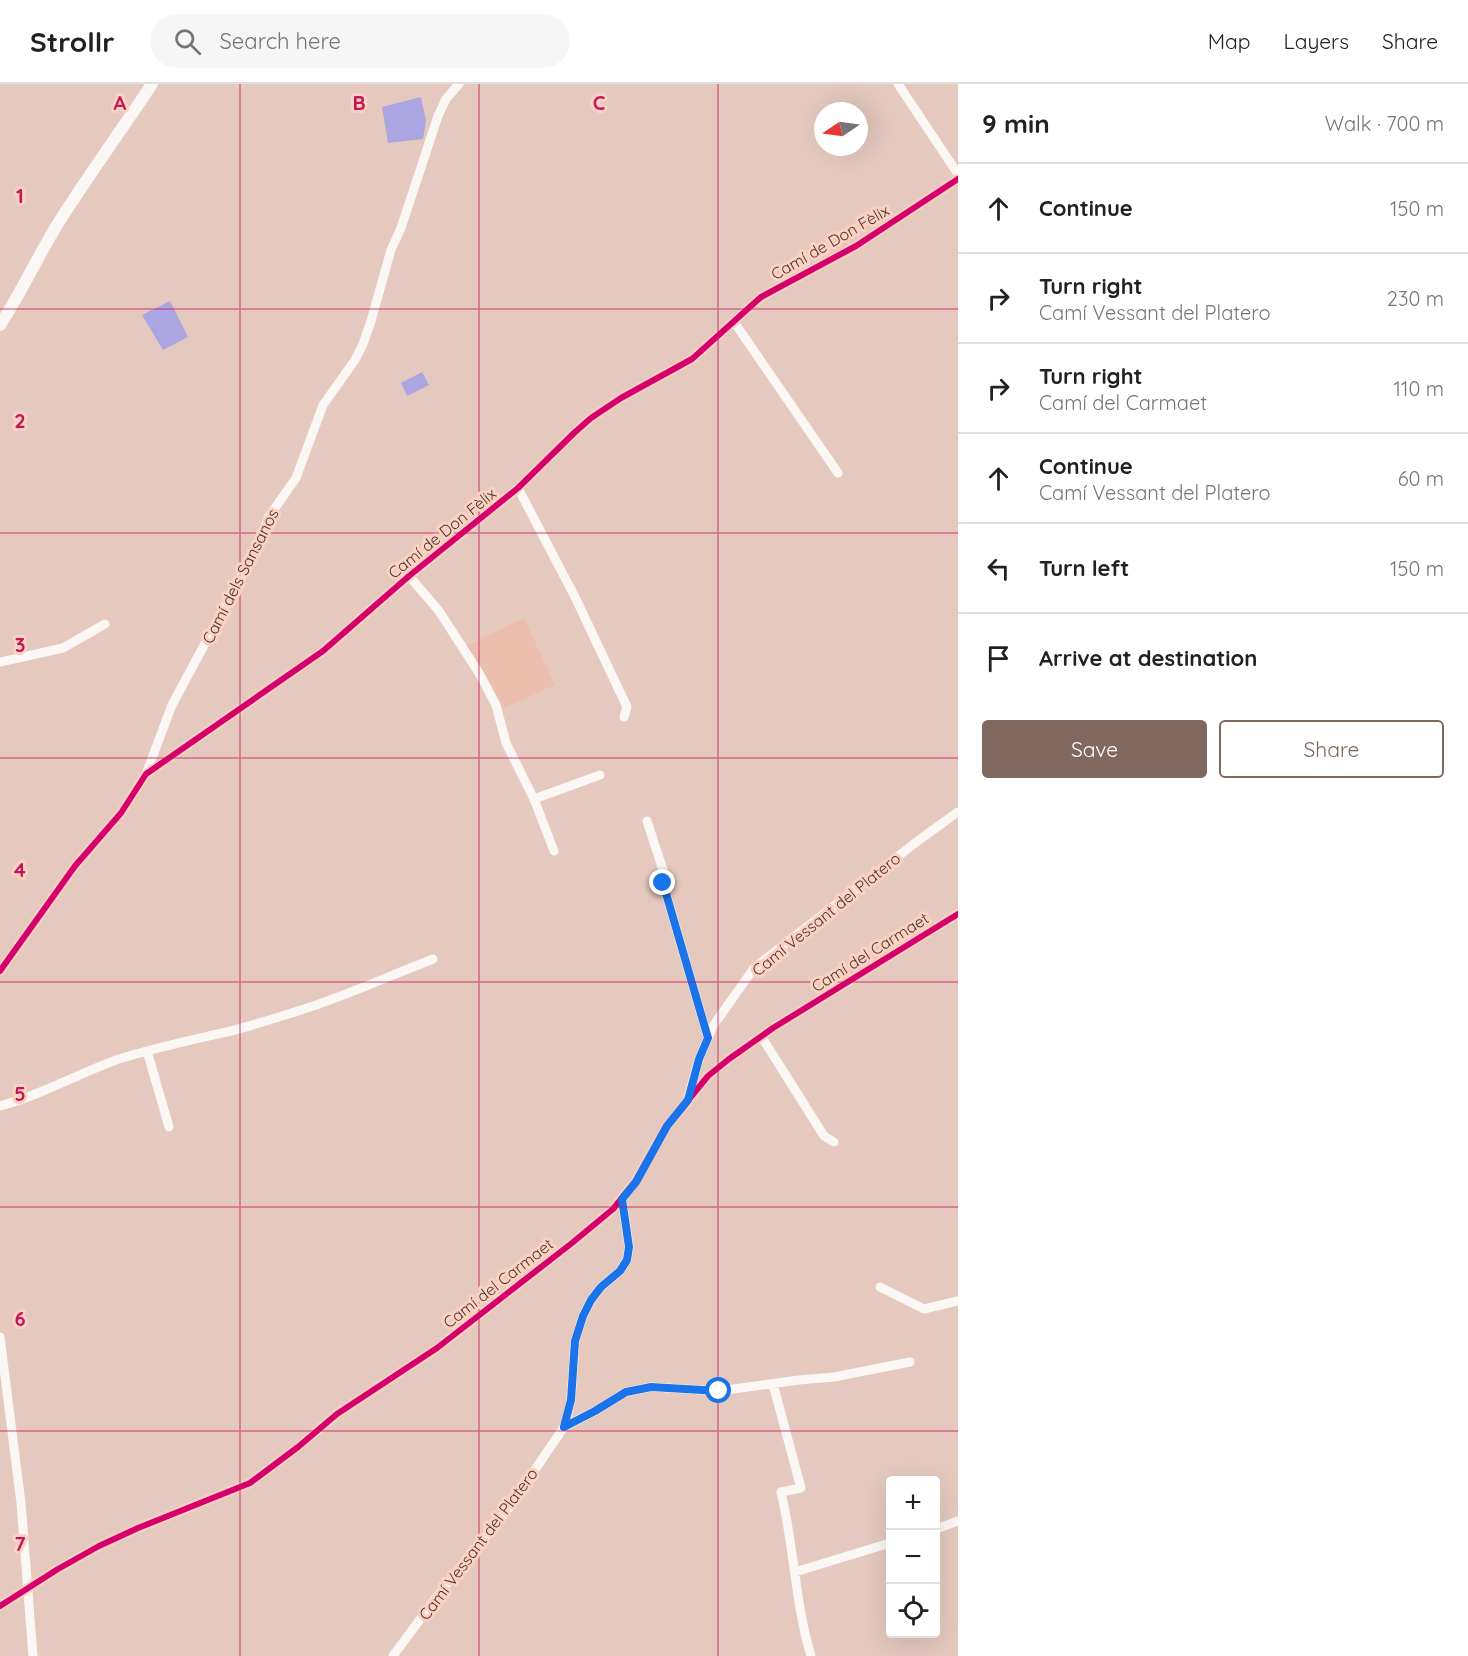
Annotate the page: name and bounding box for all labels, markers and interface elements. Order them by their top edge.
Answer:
search box [150,14,570,68]
text: Strollr [30,24,114,59]
icon: search [171,25,204,58]
text: Search here [219,27,341,55]
text: Map [1208,28,1251,54]
text: Layers [1284,28,1349,54]
text: Share [1382,28,1438,54]
text: A [114,90,127,115]
text: B [352,90,366,115]
text: C [593,90,606,115]
north arrow [814,102,868,156]
text: 9 min [982,107,1050,140]
text: Walk · 700 m [1325,111,1444,136]
text: 1 [16,183,24,208]
icon: ahead [982,192,1015,225]
text: Continue [1039,194,1133,222]
text: 150 m [1390,196,1444,221]
street label: Camí de Don Fèlix [767,200,893,284]
text: Turn right [1039,272,1143,300]
icon: right [982,282,1015,315]
text: 230 m [1387,286,1444,311]
text: Camí Vessant del Platero [1039,300,1271,325]
text: Turn right [1039,362,1143,390]
icon: right [982,372,1015,405]
text: 110 m [1394,376,1444,401]
text: Camí del Carmaet [1039,390,1207,415]
text: 2 [14,408,26,433]
text: Continue [1039,452,1133,480]
icon: ahead [982,462,1015,495]
text: 60 m [1398,466,1444,491]
text: Camí Vessant del Platero [1039,480,1271,505]
street label: Camí de Don Fèlix [384,483,500,583]
street label: Camí dels Sansanos [197,505,283,647]
icon: left [982,552,1015,585]
text: Turn left [1039,554,1129,582]
text: 150 m [1390,556,1444,581]
text: 3 [15,632,25,657]
icon: arrive [982,642,1015,675]
text: Arrive at destination [1039,644,1257,672]
button: Save [982,720,1207,778]
button: Share [1219,720,1444,778]
street label: Camí Vessant del Platero [748,848,904,980]
text: 4 [14,857,26,882]
route end [649,869,675,895]
street label: Camí del Carmaet [808,908,932,996]
text: 5 [14,1081,26,1106]
street label: Camí del Carmaet [439,1234,557,1332]
text: 6 [14,1306,26,1331]
route start [705,1377,731,1403]
street label: Camí Vessant del Platero [414,1464,542,1624]
map controls [886,1476,940,1638]
button: + [886,1476,940,1530]
button: − [886,1530,940,1584]
text: 7 [15,1531,26,1556]
button: locate [886,1584,940,1638]

